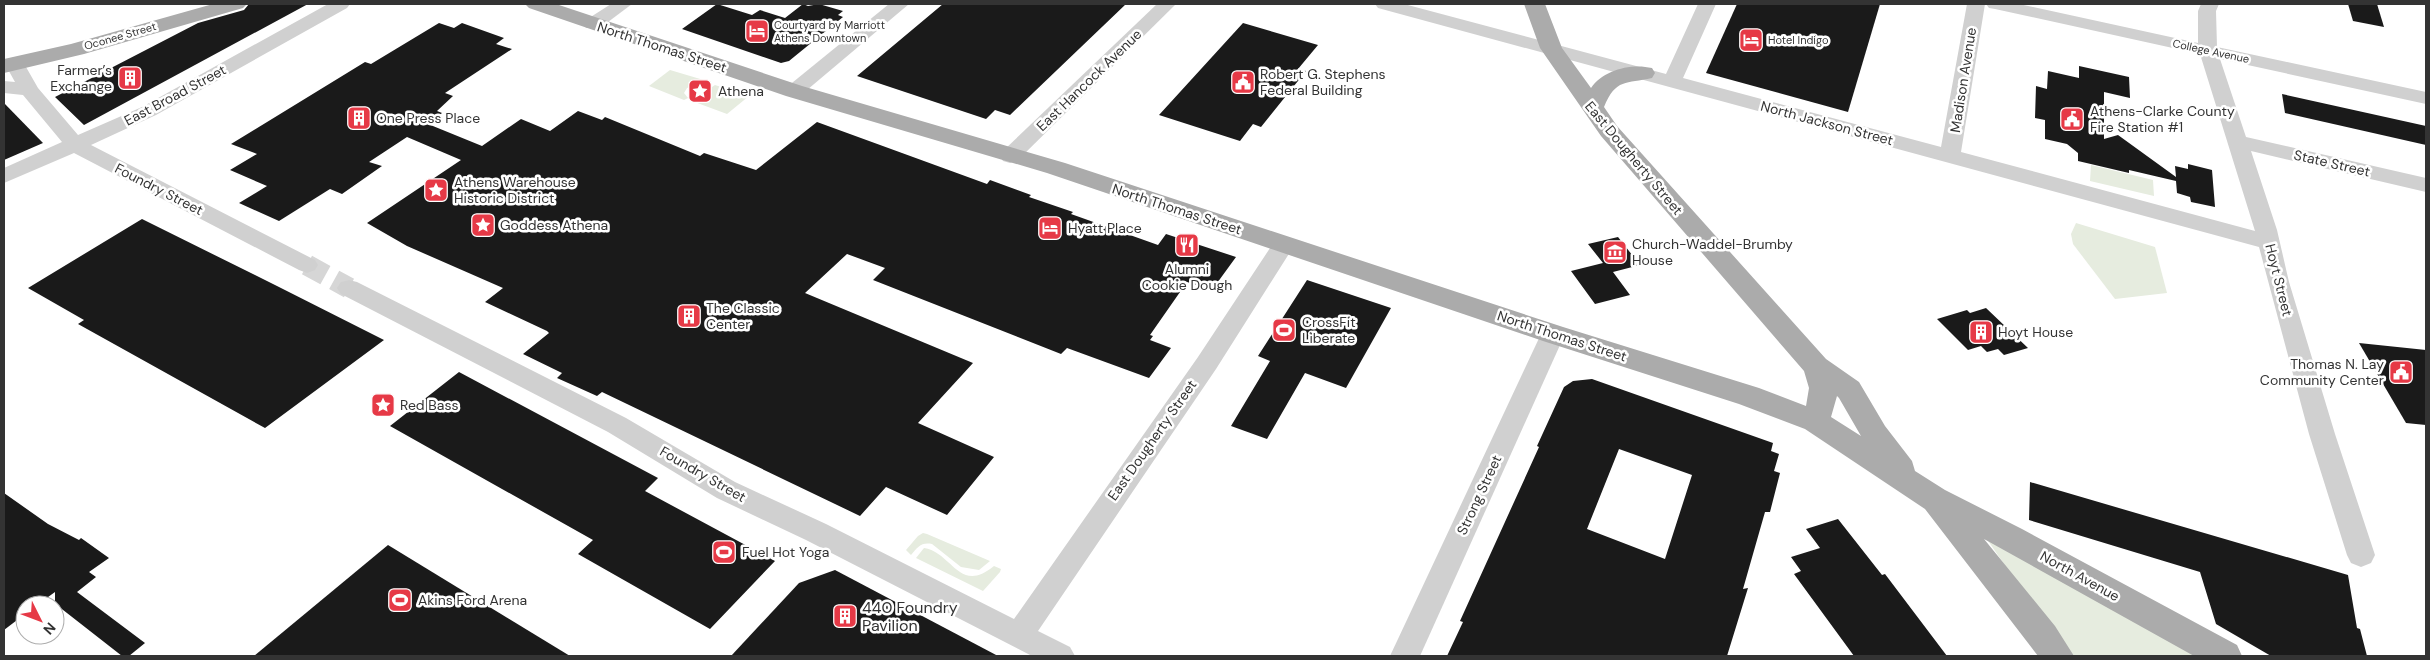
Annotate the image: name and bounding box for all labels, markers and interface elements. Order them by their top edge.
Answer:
street label: North Thomas Street [595,18,729,76]
hotel icon: Courtyard by Marriott Athens Downtown [744,18,770,44]
place label: Courtyard by Marriott Athens Downtown [774,18,885,45]
street label: Oconee Street [82,19,158,53]
street label: East Hancock Avenue [1033,25,1145,135]
street label: Madison Avenue [1946,26,1980,134]
hotel icon: Hotel Indigo [1738,27,1764,53]
place label: Hotel Indigo [1768,33,1828,47]
street label: College Avenue [2171,36,2251,66]
place label: Farmer’s Exchange [50,61,112,95]
street label: East Broad Street [121,61,229,129]
building icon: Farmer’s Exchange [117,65,143,91]
place label: Robert G. Stephens Federal Building [1260,65,1386,99]
public building icon: Robert G. Stephens Federal Building [1230,69,1256,95]
place icon: Athena [687,78,713,104]
place label: Athena [718,82,764,100]
street label: East Dougherty Street [1581,97,1687,219]
street label: North Jackson Street [1759,97,1895,149]
place label: Athens-Clarke County Fire Station #1 [2090,102,2235,136]
building icon: One Press Place [346,105,372,131]
public building icon: Athens-Clarke County Fire Station #1 [2059,106,2085,132]
place label: One Press Place [376,109,480,127]
street label: State Street [2292,145,2372,181]
street label: Foundry Street [112,159,206,219]
place label: Athens Warehouse Historic District [454,173,576,207]
place icon: Athens Warehouse Historic District [423,177,449,203]
street label: North Thomas Street [1110,180,1244,238]
place icon: Goddess Athena [470,212,496,238]
hotel icon: Hyatt Place [1037,215,1063,241]
place label: Goddess Athena [500,216,608,234]
place label: Hyatt Place [1068,219,1142,237]
restaurant icon: Alumni Cookie Dough [1174,232,1200,258]
place label: Church-Waddel-Brumby House [1632,235,1793,269]
museum icon: Church-Waddel-Brumby House [1602,239,1628,265]
street label: Hoyt Street [2261,242,2297,318]
place label: Alumni Cookie Dough [1142,260,1232,294]
place label: The Classic Center [706,299,780,333]
building icon: The Classic Center [676,303,702,329]
street label: North Thomas Street [1495,307,1629,365]
place label: CrossFit Liberate [1302,313,1356,347]
sports icon: CrossFit Liberate [1271,317,1297,343]
building icon: Hoyt House [1968,319,1994,345]
place label: Hoyt House [1998,323,2073,341]
place label: Thomas N. Lay Community Center [2260,355,2384,389]
public building icon: Thomas N. Lay Community Center [2388,359,2414,385]
street label: East Dougherty Street [1104,376,1200,504]
place icon: Red Bass [370,392,396,418]
place label: Red Bass [400,396,458,414]
street label: Foundry Street [657,442,749,506]
street label: Strong Street [1453,452,1505,538]
sports icon: Fuel Hot Yoga [711,539,737,565]
place label: Fuel Hot Yoga [742,543,829,561]
street label: North Avenue [2037,547,2123,605]
sports icon: Akins Ford Arena [387,587,413,613]
place label: Akins Ford Arena [418,591,527,609]
north arrow [15,595,65,645]
place label: 440 Foundry Pavilion [862,597,958,636]
building icon: 440 Foundry Pavilion [832,603,858,629]
text: N [40,619,60,639]

